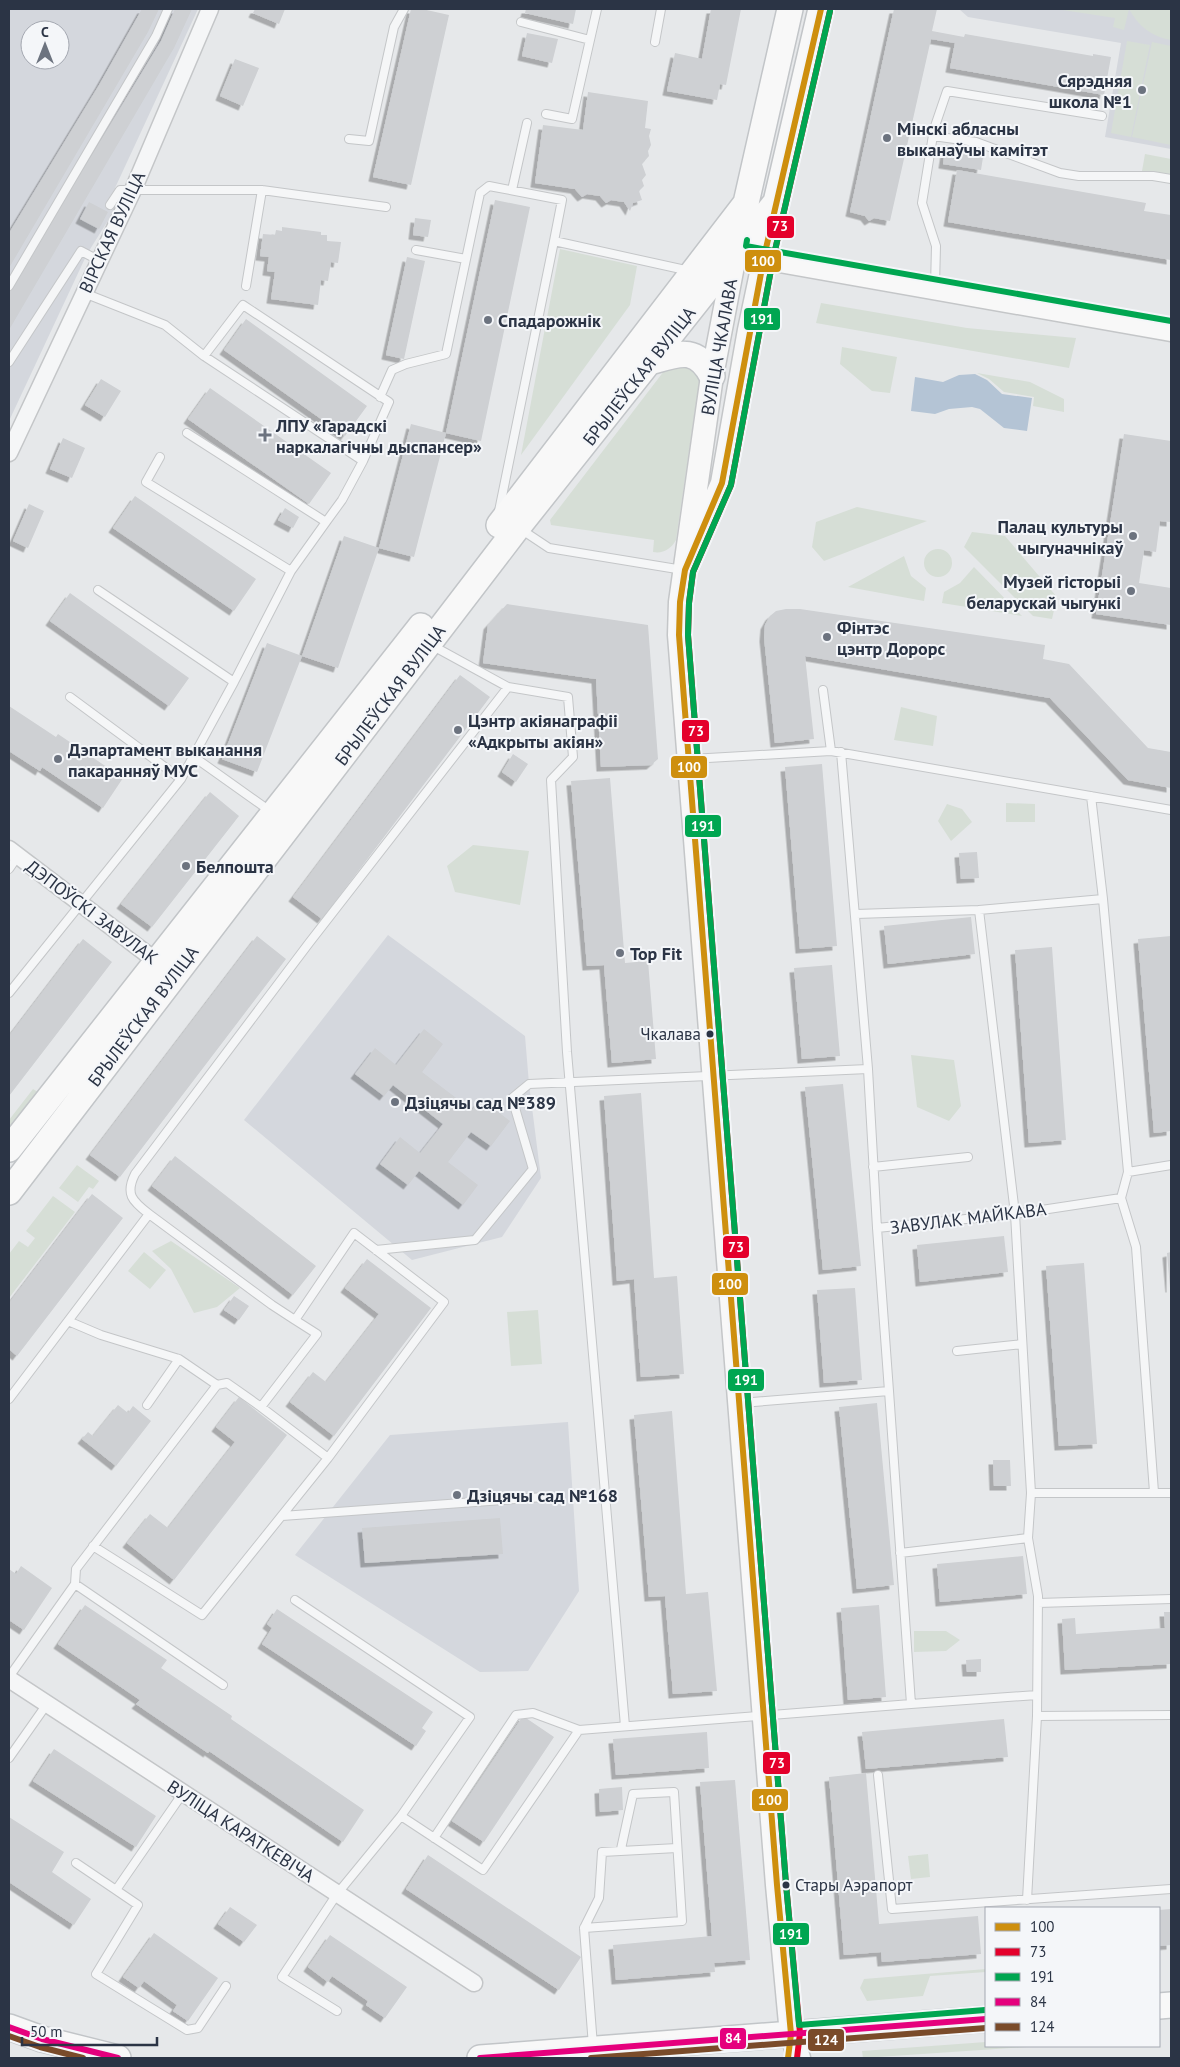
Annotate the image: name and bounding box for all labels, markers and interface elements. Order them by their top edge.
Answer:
north arrow [20,20,70,70]
text: С [41,23,49,41]
place label: Сярэдняя школа №1 [1049,69,1132,113]
marker: Сярэдняя школа №1 [1136,84,1148,96]
place label: Мінскі абласны выканаўчы камітэт [897,117,1048,161]
marker: Мінскі абласны выканаўчы камітэт [881,132,893,144]
street label: ВІРСКАЯ ВУЛІЦА [74,167,150,297]
line badge: 73 [766,215,795,239]
text: 73 [772,217,788,235]
line badge: 100 [744,249,782,273]
text: 100 [751,252,775,270]
street label: ВУЛІЦА ЧКАЛАВА [696,276,742,417]
street label: БРЫЛЕЎСКАЯ ВУЛІЦА [578,301,701,450]
line badge: 191 [743,307,781,331]
place label: Спадарожнік [498,309,601,332]
text: 191 [750,310,774,328]
marker: Спадарожнік [482,314,494,326]
place label: ЛПУ «Гарадскі наркалагічны дыспансер» [275,414,482,458]
marker: ЛПУ «Гарадскі наркалагічны дыспансер» [258,428,272,442]
place label: Палац культуры чыгуначнікаў [997,515,1123,559]
marker: Палац культуры чыгуначнікаў [1127,530,1139,542]
place label: Музей гісторыі беларускай чыгункі [966,570,1121,614]
marker: Музей гісторыі беларускай чыгункі [1125,585,1137,597]
place label: Фінтэс цэнтр Дорорс [837,616,945,660]
street label: БРЫЛЕЎСКАЯ ВУЛІЦА [330,620,451,770]
marker: Фінтэс цэнтр Дорорс [821,631,833,643]
place label: Цэнтр акіянаграфіі «Адкрыты акіян» [468,709,618,753]
line badge: 73 [681,719,710,743]
text: 73 [688,722,704,740]
marker: Цэнтр акіянаграфіі «Адкрыты акіян» [452,724,464,736]
place label: Дэпартамент выканання пакаранняў МУС [68,738,262,782]
marker: Дэпартамент выканання пакаранняў МУС [52,753,64,765]
line badge: 100 [670,755,708,779]
text: 100 [677,758,701,776]
line badge: 191 [684,814,722,838]
text: 191 [691,817,715,835]
street label: ДЭПОЎСКІ ЗАВУЛАК [21,855,163,969]
place label: Белпошта [196,855,274,878]
marker: Белпошта [180,860,192,872]
street label: БРЫЛЕЎСКАЯ ВУЛІЦА [83,941,204,1091]
place label: Top Fit [630,942,683,965]
marker: Top Fit [614,947,626,959]
place label: Чкалава [640,1023,701,1045]
marker: Чкалава [705,1029,715,1039]
place label: Дзіцячы сад №389 [405,1091,556,1114]
marker: Дзіцячы сад №389 [389,1096,401,1108]
street label: ЗАВУЛАК МАЙКАВА [889,1197,1048,1239]
line badge: 73 [722,1235,750,1259]
text: 73 [728,1238,744,1256]
line badge: 100 [711,1272,749,1296]
text: 100 [718,1275,742,1293]
line badge: 191 [727,1368,765,1392]
text: 191 [734,1371,758,1389]
place label: Дзіцячы сад №168 [467,1484,618,1507]
marker: Дзіцячы сад №168 [451,1489,463,1501]
line badge: 73 [762,1751,791,1775]
text: 73 [769,1754,785,1772]
street label: ВУЛІЦА КАРАТКЕВІЧА [163,1775,319,1887]
line badge: 100 [751,1788,789,1812]
text: 100 [758,1791,782,1809]
place label: Стары Аэрапорт [795,1874,913,1896]
marker: Стары Аэрапорт [781,1880,791,1890]
legend [985,1907,1160,2047]
text: 100 [1030,1917,1055,1936]
line badge: 191 [772,1922,810,1946]
text: 191 [779,1925,803,1943]
text: 73 [1030,1942,1046,1961]
text: 191 [1030,1967,1055,1986]
text: 84 [1030,1992,1046,2011]
scale bar [22,2014,158,2046]
text: 124 [1030,2017,1055,2036]
text: 50 m [30,2022,63,2041]
line badge: 84 [719,2027,747,2050]
line badge: 124 [807,2028,845,2052]
text: 84 [725,2029,741,2047]
text: 124 [814,2031,838,2049]

